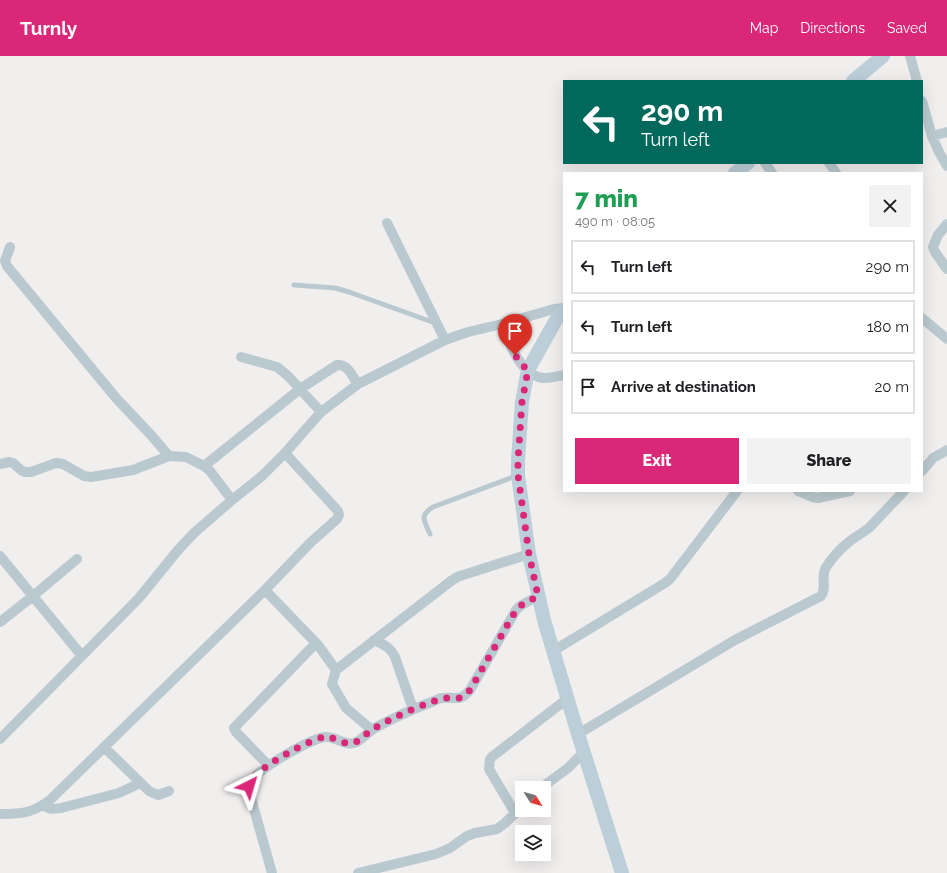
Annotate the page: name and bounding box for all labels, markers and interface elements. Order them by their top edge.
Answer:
text: Turnly [20,17,77,39]
text: Map [750,20,778,36]
text: Directions [800,20,865,36]
text: Saved [887,20,927,36]
text: 290 m [641,95,723,128]
icon: left [575,96,627,148]
text: Turn left [641,129,710,150]
text: 7 min [575,184,638,213]
button: close [869,185,911,227]
text: 490 m · 08:05 [575,214,655,229]
icon: left [577,256,599,278]
text: Turn left [611,258,672,276]
text: 290 m [866,258,909,276]
pin [498,314,532,355]
icon: left [577,316,599,338]
text: Turn left [611,318,672,336]
text: 180 m [867,318,909,336]
icon: arrive [504,320,526,342]
icon: arrive [577,376,599,398]
text: Arrive at destination [611,378,756,396]
text: 20 m [874,378,909,396]
button: Exit [575,438,739,484]
button: Share [747,438,911,484]
position arrow [228,765,270,807]
north arrow [515,781,551,817]
map controls [515,781,551,861]
button: layers [515,825,551,861]

